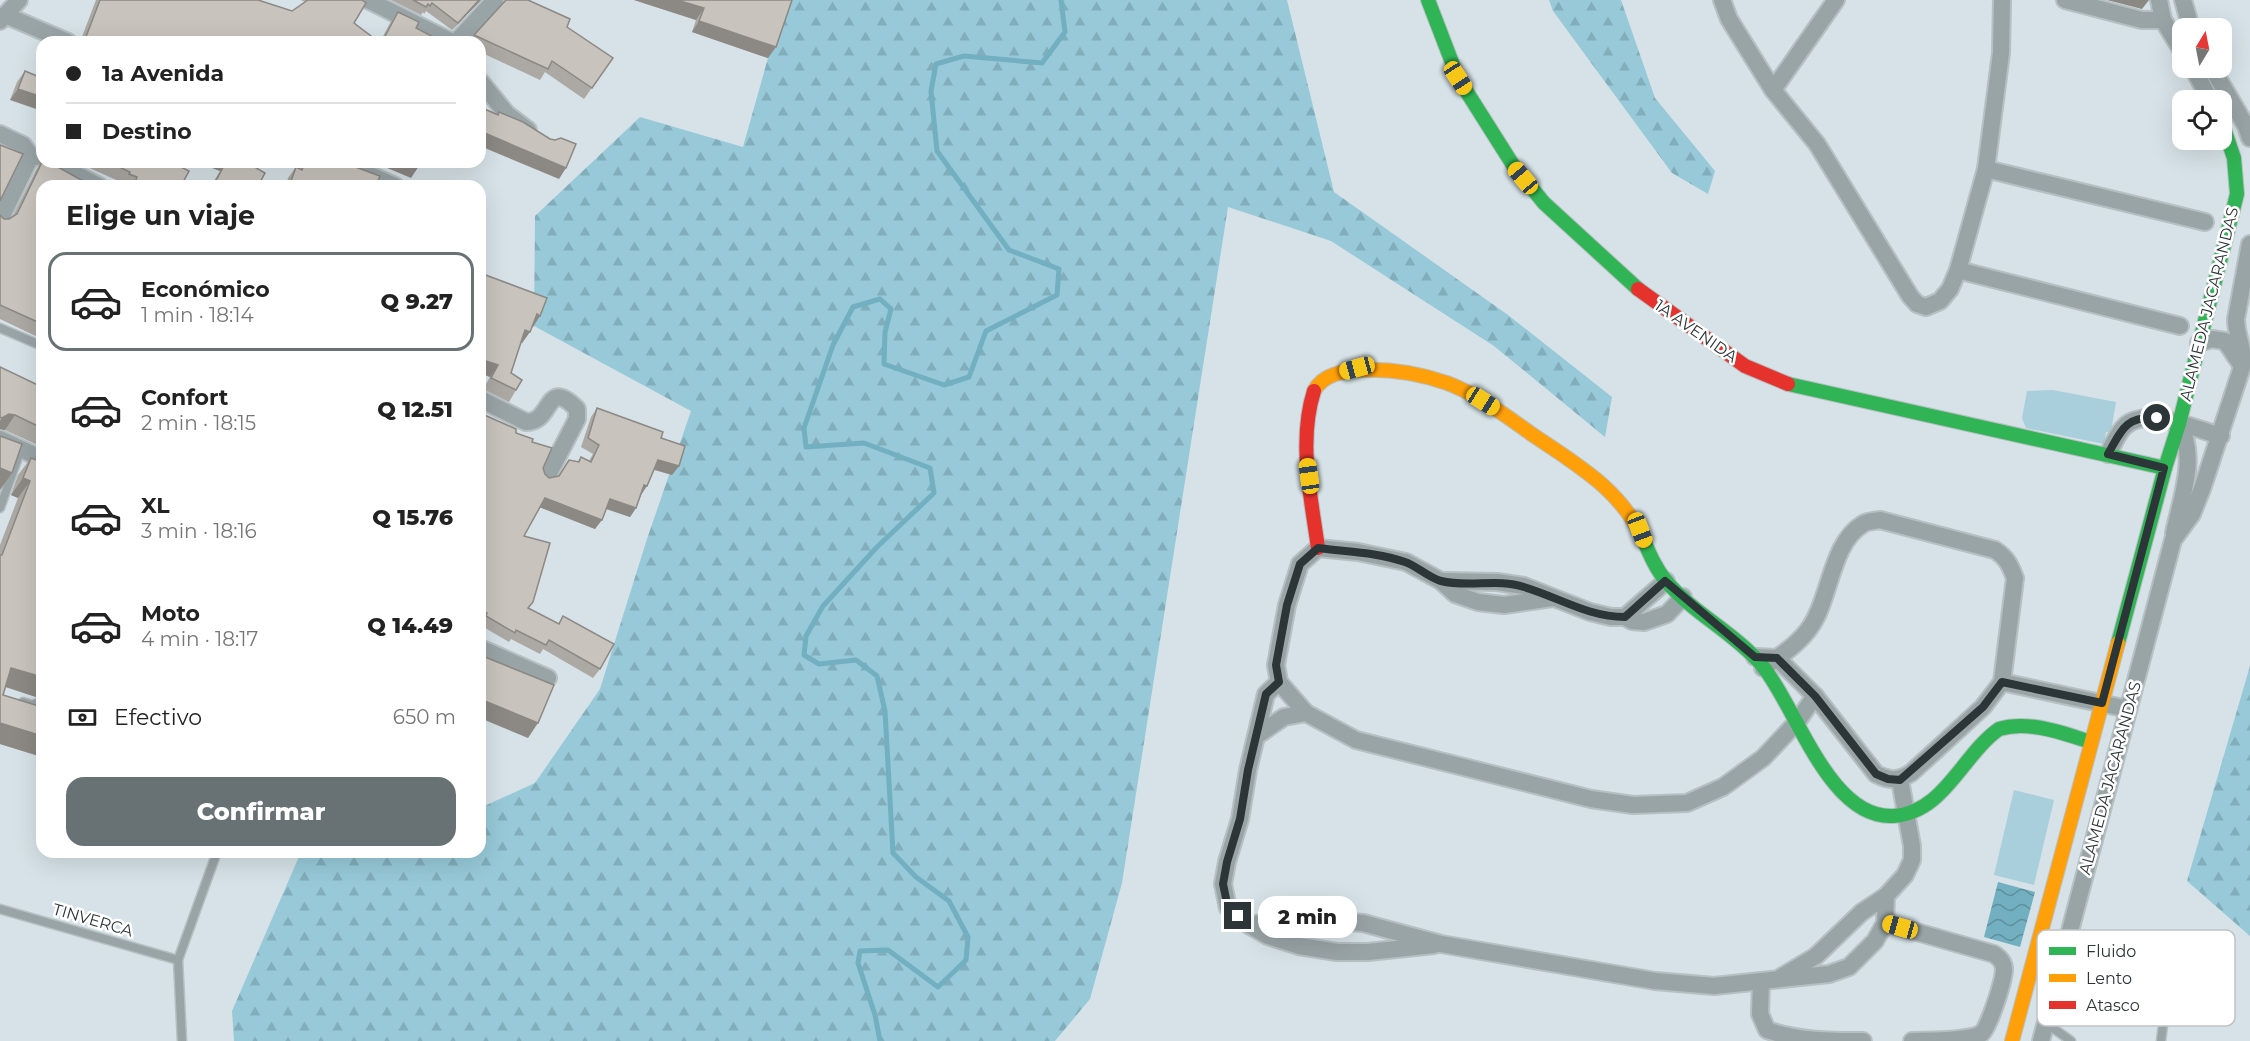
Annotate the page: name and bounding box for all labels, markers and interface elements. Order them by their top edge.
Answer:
north arrow [2172,18,2232,78]
map controls [2172,18,2232,150]
car [1441,58,1475,98]
text: 1a Avenida [102,60,224,87]
button: locate [2172,90,2232,150]
text: Destino [102,118,192,145]
car [1505,158,1541,198]
text: Elige un viaje [66,199,255,232]
street label: ALAMEDA JACARANDAS [2176,205,2242,403]
icon: car [69,275,123,329]
text: Económico [141,276,270,303]
text: Q 9.27 [380,288,453,315]
street label: 1A AVENIDA [1651,296,1741,367]
text: 1 min · 18:14 [141,303,254,327]
car [1337,355,1377,381]
icon: car [69,383,123,437]
text: Confort [141,384,228,411]
car [1463,384,1503,418]
text: Q 12.51 [377,396,453,423]
route start [2143,404,2170,431]
text: 2 min · 18:15 [141,411,256,435]
car [1298,457,1320,495]
icon: car [69,491,123,545]
text: XL [141,492,170,519]
text: Q 15.76 [372,504,453,531]
car [1625,510,1655,550]
text: 3 min · 18:16 [141,519,257,543]
icon: car [69,599,123,653]
text: Moto [141,600,200,627]
text: Q 14.49 [367,612,453,639]
text: 4 min · 18:17 [141,627,258,651]
street label: ALAMEDA JACARANDAS [2075,679,2145,877]
icon: cash [66,701,99,734]
text: Efectivo [114,704,202,731]
text: 650 m [393,705,456,729]
button: Confirmar [66,777,456,846]
callout: 2 min [1259,895,1358,937]
street label: TINVERCA [51,899,136,941]
route end [1224,902,1251,929]
text: 2 min [1278,905,1337,929]
car [1880,913,1920,941]
legend [2037,930,2235,1026]
text: Fluido [2086,942,2136,961]
text: Lento [2086,969,2132,988]
text: Atasco [2086,996,2140,1015]

